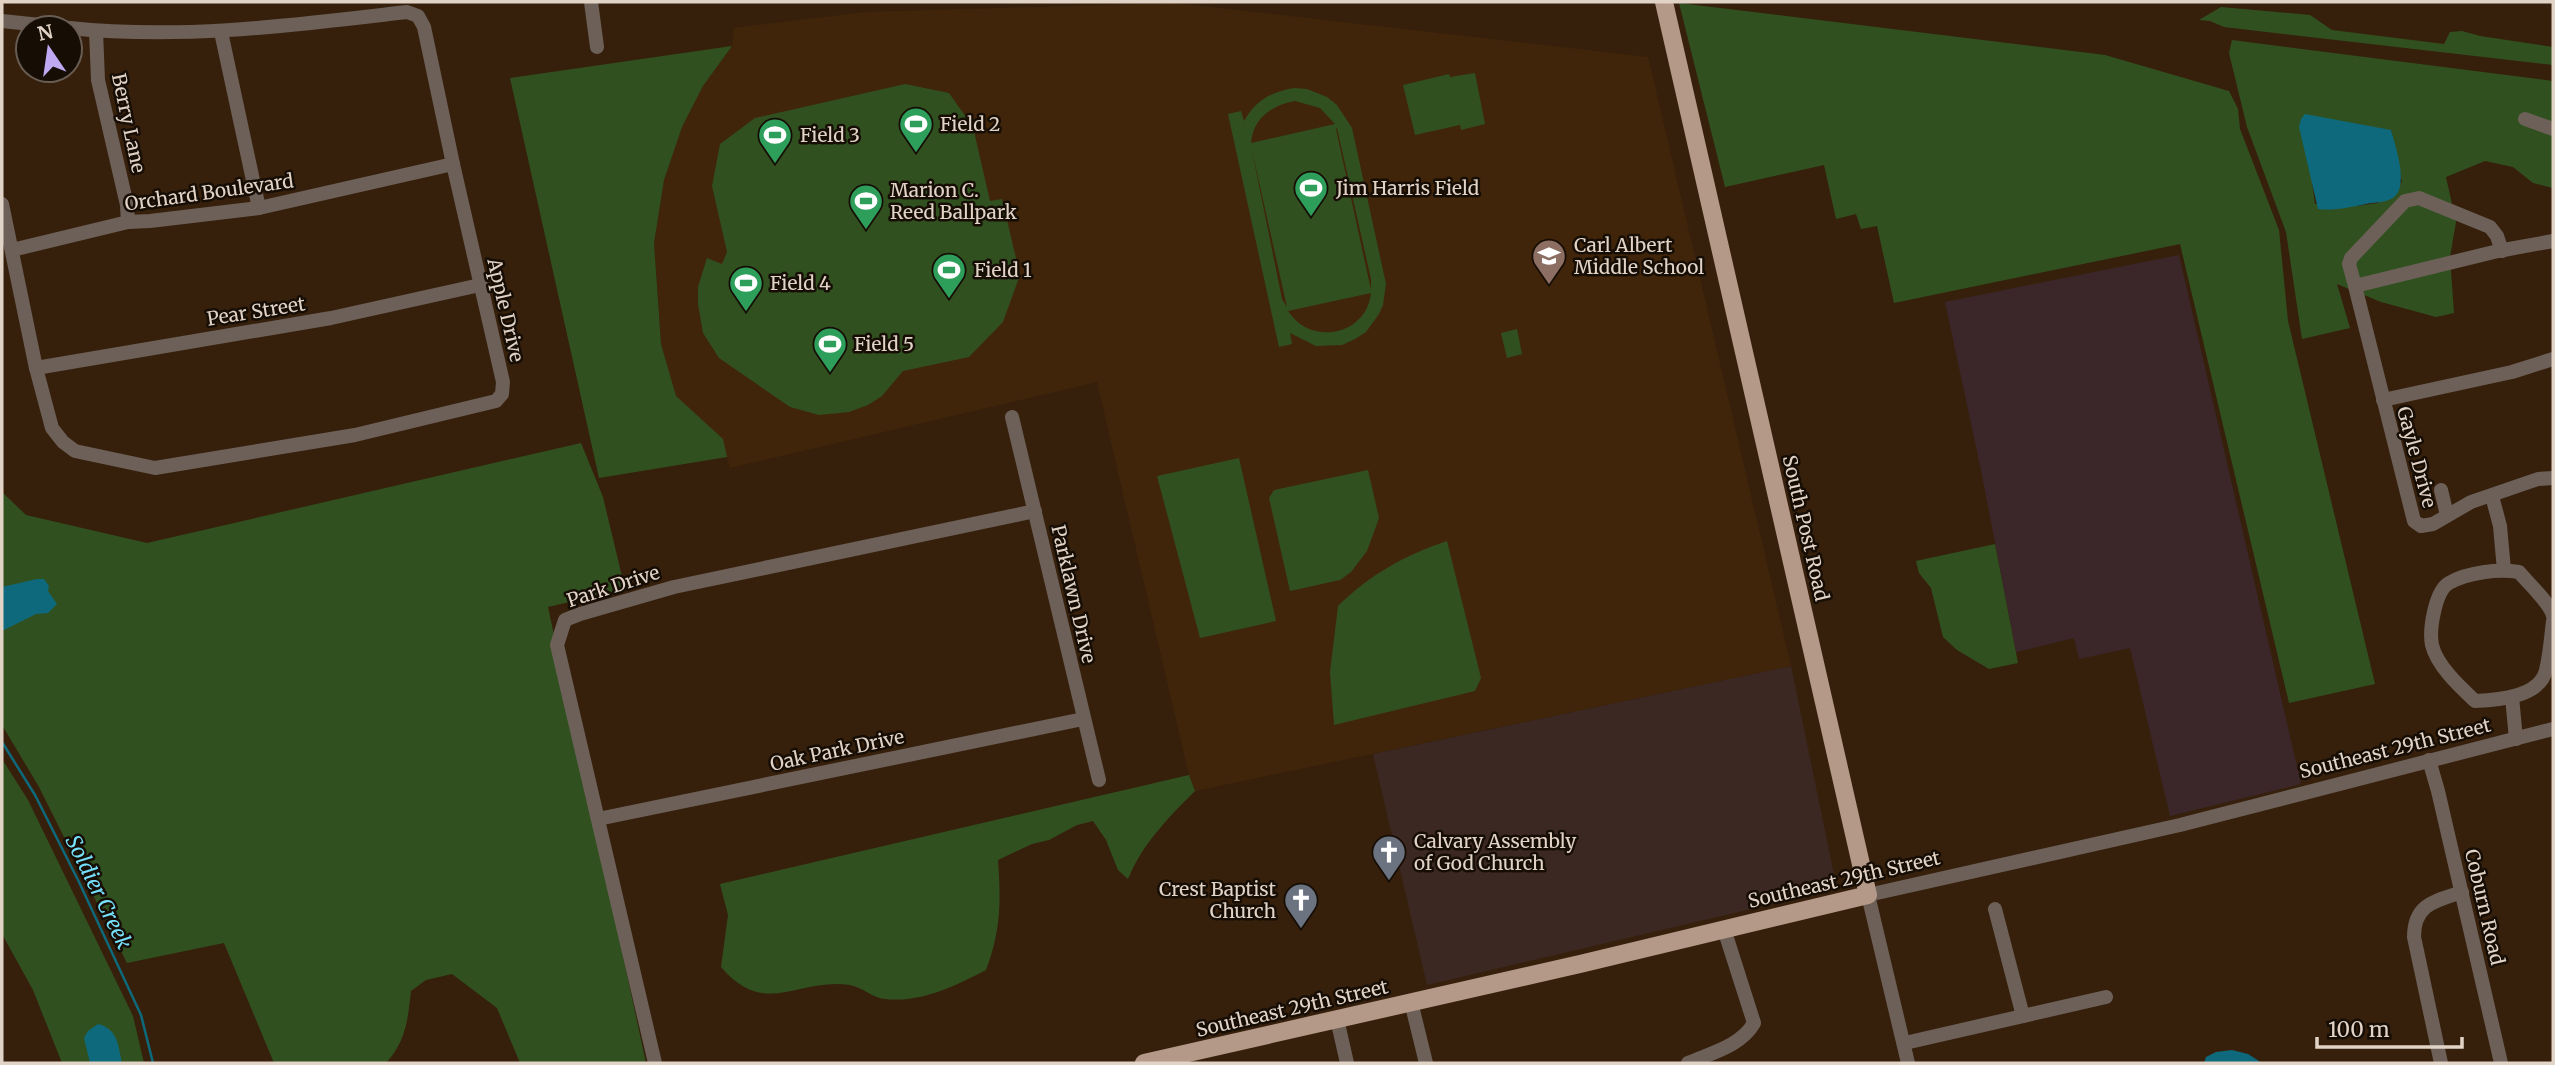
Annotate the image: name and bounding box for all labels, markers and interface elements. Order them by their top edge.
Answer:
north arrow [14,14,84,84]
text: N [35,19,55,46]
street label: Berry Lane [107,71,151,175]
sports icon: Field 2 [897,105,935,154]
place label: Field 2 [940,112,1000,136]
sports icon: Field 3 [756,116,794,165]
place label: Field 3 [800,123,860,147]
street label: Orchard Boulevard [123,168,295,216]
sports icon: Jim Harris Field [1292,169,1330,218]
place label: Jim Harris Field [1335,176,1479,200]
place label: Marion C. Reed Ballpark [890,178,1017,224]
sports icon: Marion C. Reed Ballpark [847,182,885,231]
place label: Carl Albert Middle School [1574,233,1704,279]
school or university icon: Carl Albert Middle School [1530,237,1568,286]
sports icon: Field 1 [930,251,968,300]
street label: Apple Drive [482,255,530,364]
place label: Field 1 [974,258,1032,282]
sports icon: Field 4 [727,264,765,313]
place label: Field 4 [770,271,831,295]
street label: Pear Street [205,291,308,331]
sports icon: Field 5 [811,325,849,374]
place label: Field 5 [854,332,914,356]
street label: Gayle Drive [2392,404,2442,510]
street label: South Post Road [1778,453,1834,603]
street label: Parklawn Drive [1046,523,1102,666]
street label: Park Drive [564,560,662,612]
street label: Southeast 29th Street [2297,712,2494,783]
street label: Oak Park Drive [768,724,906,776]
place label: Calvary Assembly of God Church [1414,829,1576,875]
water label: Soldier Creek [60,830,139,954]
church icon: Calvary Assembly of God Church [1370,833,1408,882]
street label: Southeast 29th Street [1746,845,1943,913]
street label: Coburn Road [2460,847,2510,967]
place label: Crest Baptist Church [1159,877,1277,923]
church icon: Crest Baptist Church [1282,881,1320,930]
street label: Southeast 29th Street [1194,974,1391,1042]
scale bar [2317,1006,2462,1050]
text: 100 m [2328,1016,2390,1043]

